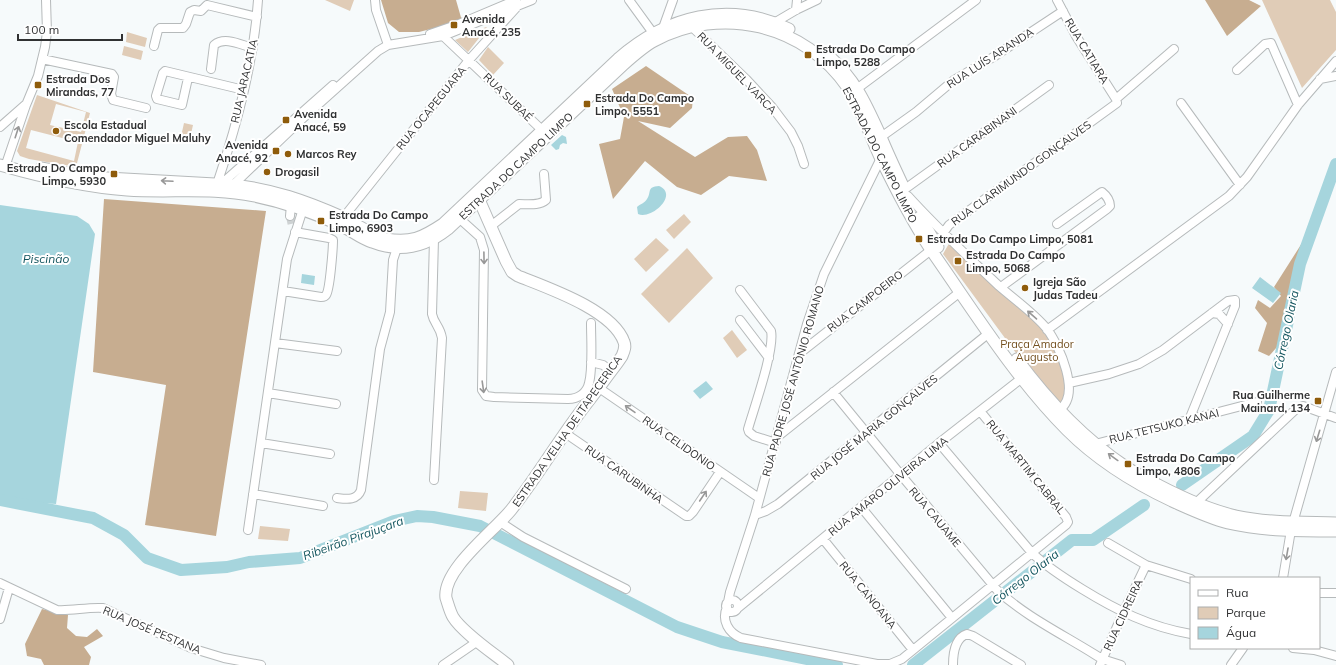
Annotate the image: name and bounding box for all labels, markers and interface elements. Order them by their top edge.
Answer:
place label: Avenida Anacé, 235 [462,12,521,39]
scale bar [18,16,122,42]
street label: RUA CATIARA [1062,16,1112,86]
marker: Avenida Anacé, 235 [449,20,459,30]
text: 100 m [24,22,59,37]
street label: RUA LUÍS ARANDA [944,25,1036,91]
street label: RUA MIGUEL VARCA [694,29,780,117]
street label: RUA JARACATIA [228,38,260,124]
place label: Estrada Do Campo Limpo, 5288 [816,42,916,69]
marker: Estrada Do Campo Limpo, 5288 [803,50,813,60]
street label: RUA OCAPEGUARA [393,63,469,153]
street label: RUA SUBAÉ [480,70,536,124]
place label: Estrada Dos Mirandas, 77 [46,72,115,99]
marker: Estrada Dos Mirandas, 77 [33,80,43,90]
street label: ESTRADA DO CAMPO LIMPO [839,85,921,225]
place label: Estrada Do Campo Limpo, 5551 [595,91,695,118]
marker: Estrada Do Campo Limpo, 5551 [582,99,592,109]
street label: RUA CARABINANI [934,103,1020,171]
place label: Avenida Anacé, 59 [294,107,347,134]
street label: ESTRADA DO CAMPO LIMPO [456,109,576,223]
marker: Avenida Anacé, 59 [281,115,291,125]
street label: RUA CLARIMUNDO GONÇALVES [948,117,1094,229]
place label: Escola Estadual Comendador Miguel Maluhy [64,118,211,145]
one-way arrow [13,126,21,138]
marker: Escola Estadual Comendador Miguel Maluhy [51,126,61,136]
place label: Avenida Anacé, 92 [216,138,268,165]
marker: Avenida Anacé, 92 [271,146,281,156]
place label: Marcos Rey [296,147,357,161]
marker: Marcos Rey [283,149,293,159]
place label: Estrada Do Campo Limpo, 5930 [7,161,106,188]
place label: Drogasil [275,165,319,179]
marker: Drogasil [262,167,272,177]
marker: Estrada Do Campo Limpo, 5930 [109,169,119,179]
one-way arrow [161,178,174,185]
place label: Estrada Do Campo Limpo, 6903 [329,208,429,235]
marker: Estrada Do Campo Limpo, 6903 [316,216,326,226]
place label: Estrada Do Campo Limpo, 5081 [927,232,1094,246]
marker: Estrada Do Campo Limpo, 5081 [914,234,924,244]
place label: Estrada Do Campo Limpo, 5068 [966,248,1066,275]
water label: Piscinão [23,251,69,266]
one-way arrow [481,251,488,264]
marker: Estrada Do Campo Limpo, 5068 [953,256,963,266]
street label: RUA CAMPOEIRO [824,267,906,335]
place label: Igreja São Judas Tadeu [1033,275,1098,302]
marker: Igreja São Judas Tadeu [1020,283,1030,293]
street label: RUA PADRE JOSÉ ANTÔNIO ROMANO [759,284,827,478]
water label: Córrego Olaria [1270,289,1302,371]
one-way arrow [1027,310,1037,320]
park label: Praça Amador Augusto [1000,337,1074,364]
street label: ESTRADA VELHA DE ITAPECERICA [509,353,625,509]
street label: RUA JOSÉ MARIA GONÇALVES [808,371,941,483]
one-way arrow [480,381,487,394]
place label: Rua Guilherme Mainard, 134 [1233,388,1310,415]
marker: Rua Guilherme Mainard, 134 [1313,396,1323,406]
one-way arrow [625,405,636,413]
street label: RUA TETSUKO KANAI [1108,406,1220,446]
street label: RUA CELIDONIO [640,413,718,473]
street label: RUA MARTIM CABRAL [984,417,1068,517]
one-way arrow [1314,430,1321,443]
street label: RUA AMARO OLIVEIRA LIMA [825,433,951,539]
street label: RUA CARUBINHA [582,442,666,506]
place label: Estrada Do Campo Limpo, 4806 [1136,451,1236,478]
one-way arrow [1107,453,1118,461]
marker: Estrada Do Campo Limpo, 4806 [1123,459,1133,469]
street label: RUA CAUAME [906,484,964,550]
one-way arrow [699,491,707,502]
water label: Ribeirão Pirajuçara [301,513,405,563]
water label: Córrego Olaria [989,546,1061,608]
one-way arrow [1283,547,1291,560]
street label: RUA CANOANA [836,558,900,632]
street label: RUA CIDREIRA [1100,577,1146,653]
legend [1190,577,1320,649]
text: Rua [1226,585,1248,600]
street label: RUA JOSÉ PESTANA [101,603,203,657]
text: Parque [1226,605,1266,620]
text: Água [1226,625,1256,640]

